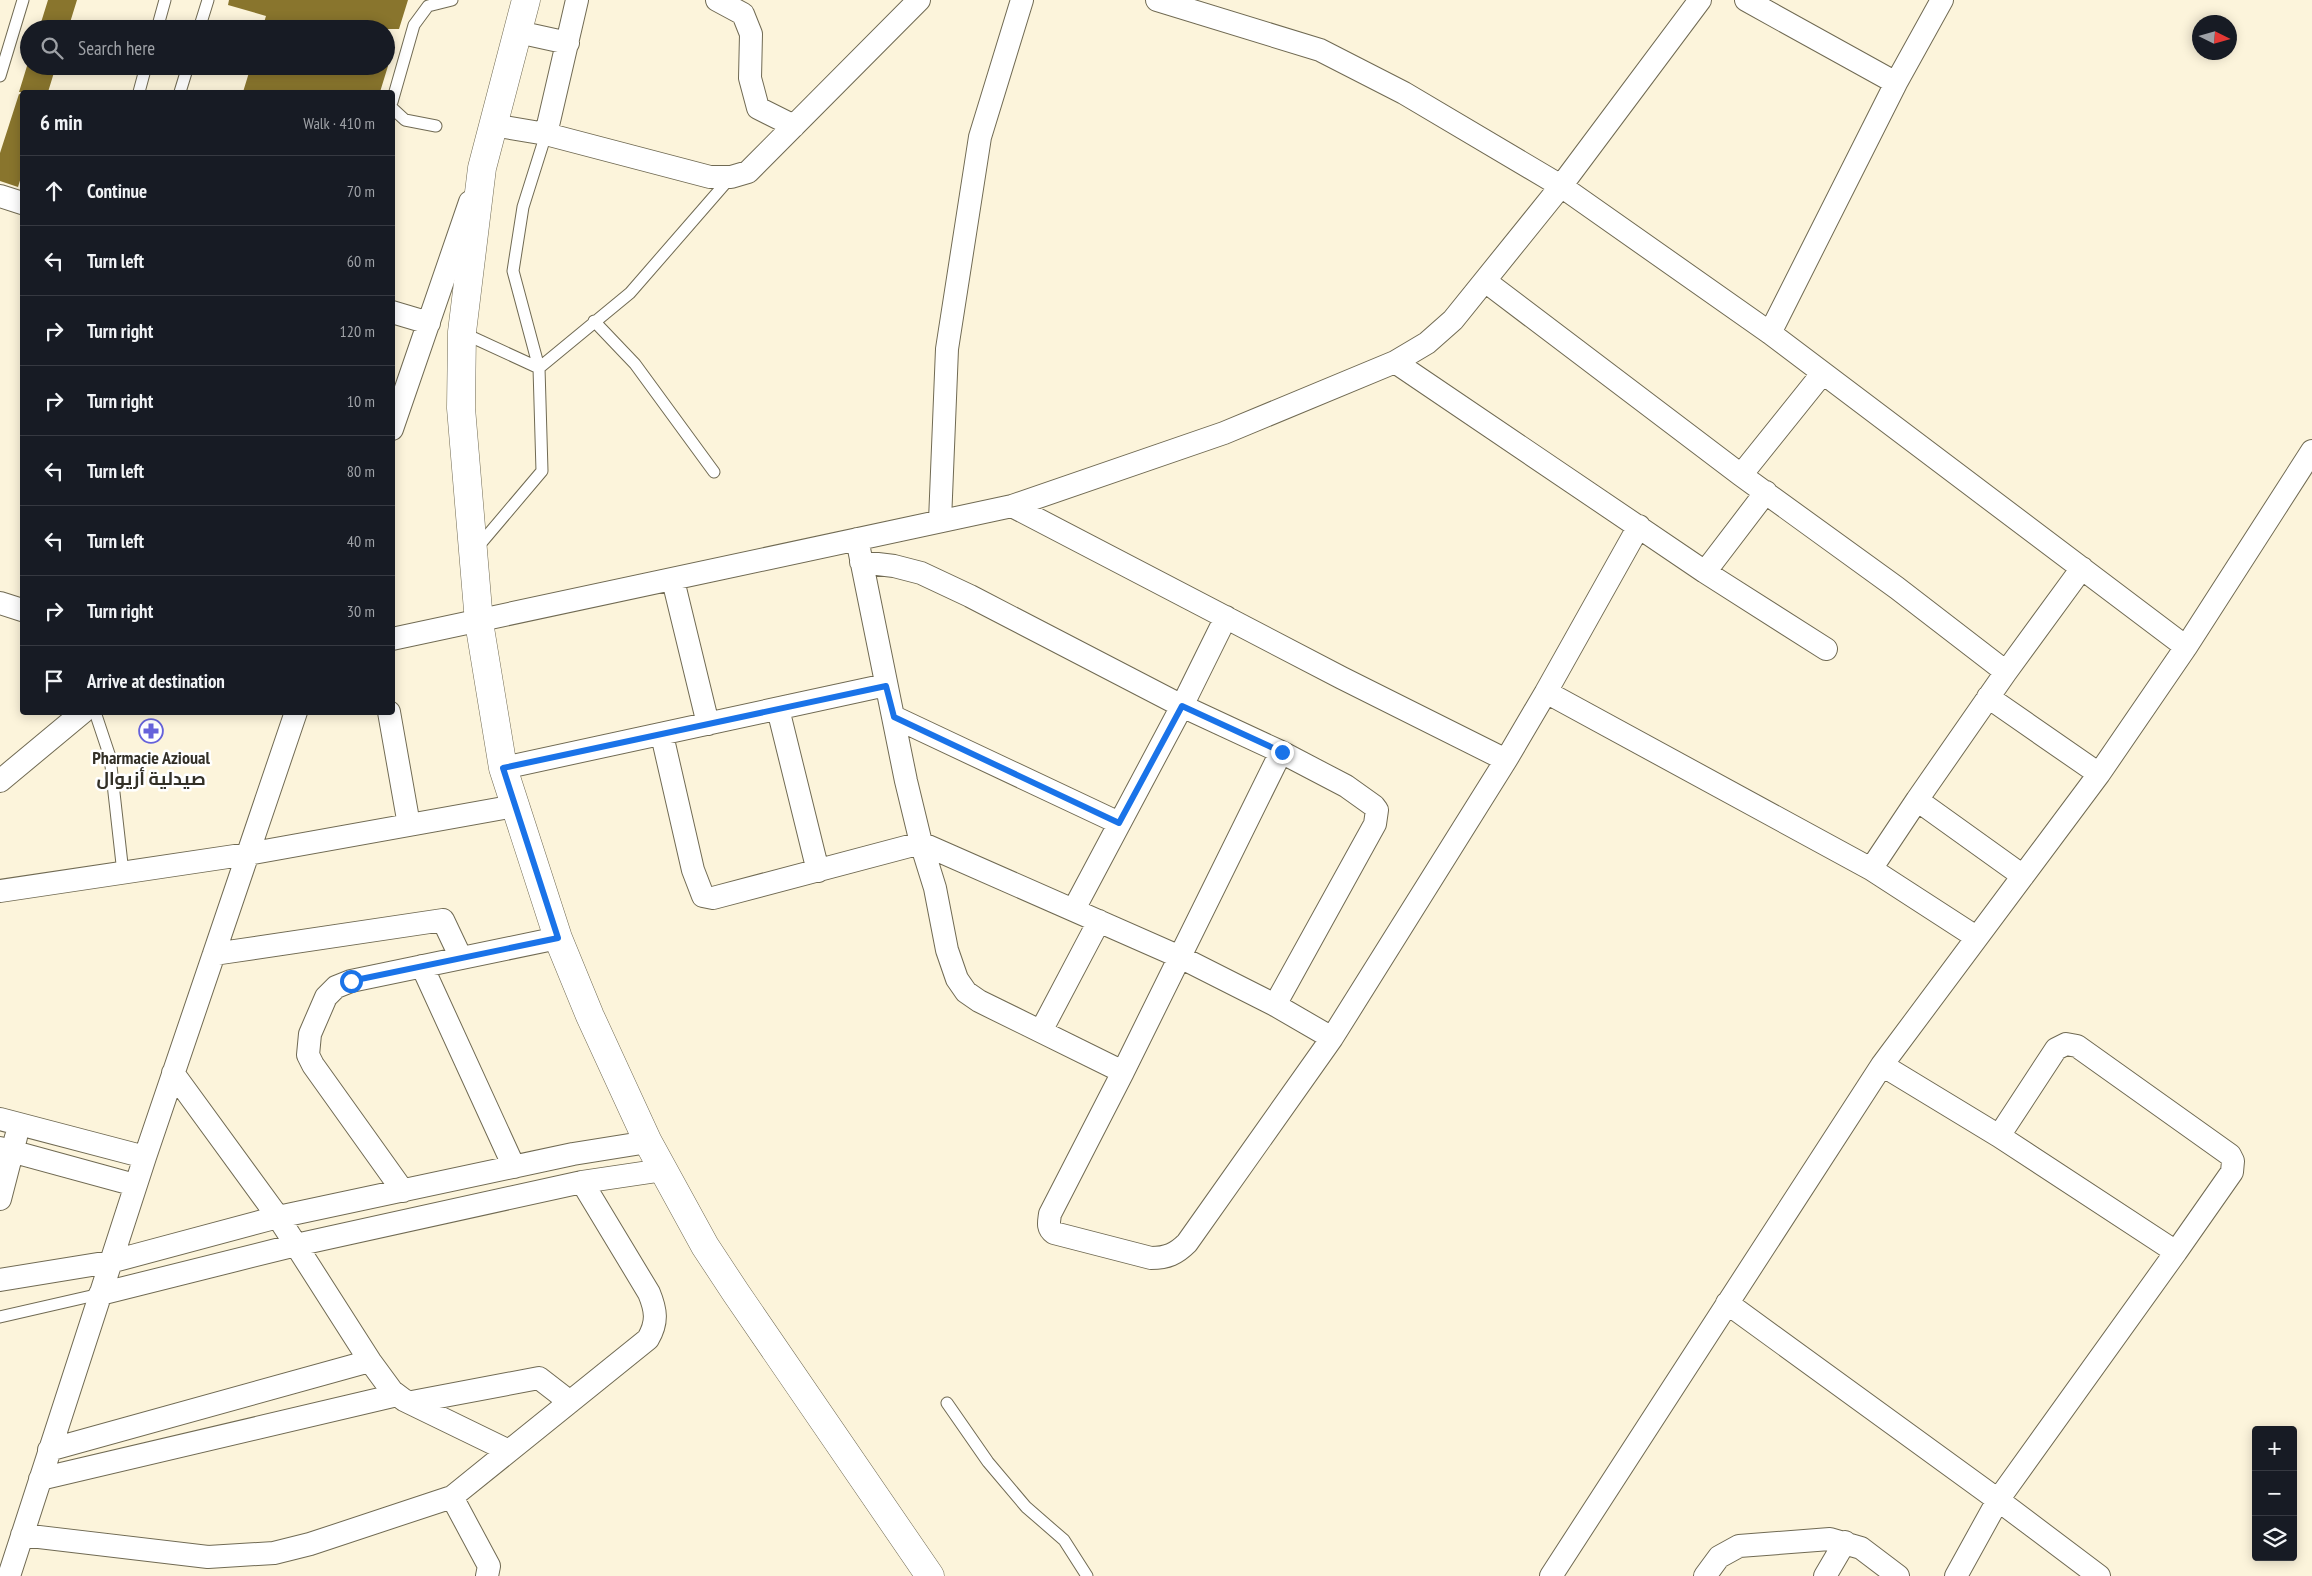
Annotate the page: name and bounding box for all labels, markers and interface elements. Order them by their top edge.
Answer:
north arrow [2192,15,2237,60]
search box [20,20,395,75]
icon: search [38,34,66,62]
text: Search here [78,36,155,60]
text: 6 min [40,109,82,136]
text: Walk · 410 m [303,113,375,133]
icon: ahead [40,177,68,205]
text: Continue [87,179,147,203]
text: 70 m [347,181,375,201]
icon: left [40,247,68,275]
text: Turn left [87,249,144,273]
text: 60 m [347,251,375,271]
icon: right [40,317,68,345]
text: Turn right [87,319,153,343]
text: 120 m [340,321,375,341]
icon: right [40,387,68,415]
text: Turn right [87,389,153,413]
text: 10 m [347,391,375,411]
icon: left [40,457,68,485]
text: Turn left [87,459,144,483]
text: 80 m [347,461,375,481]
icon: left [40,527,68,555]
text: Turn left [87,529,144,553]
text: 40 m [347,531,375,551]
icon: right [40,597,68,625]
text: Turn right [87,599,153,623]
text: 30 m [347,601,375,621]
icon: arrive [40,667,68,695]
text: Arrive at destination [87,669,225,693]
pharmacy icon: Pharmacie Azioual صيدلية أزيوال [138,718,164,744]
route end [1271,741,1294,764]
place label: Pharmacie Azioual صيدلية أزيوال [92,746,210,790]
route start [340,970,363,993]
map controls [2252,1426,2297,1561]
button: + [2252,1426,2297,1471]
button: − [2252,1471,2297,1516]
button: layers [2252,1516,2297,1561]

